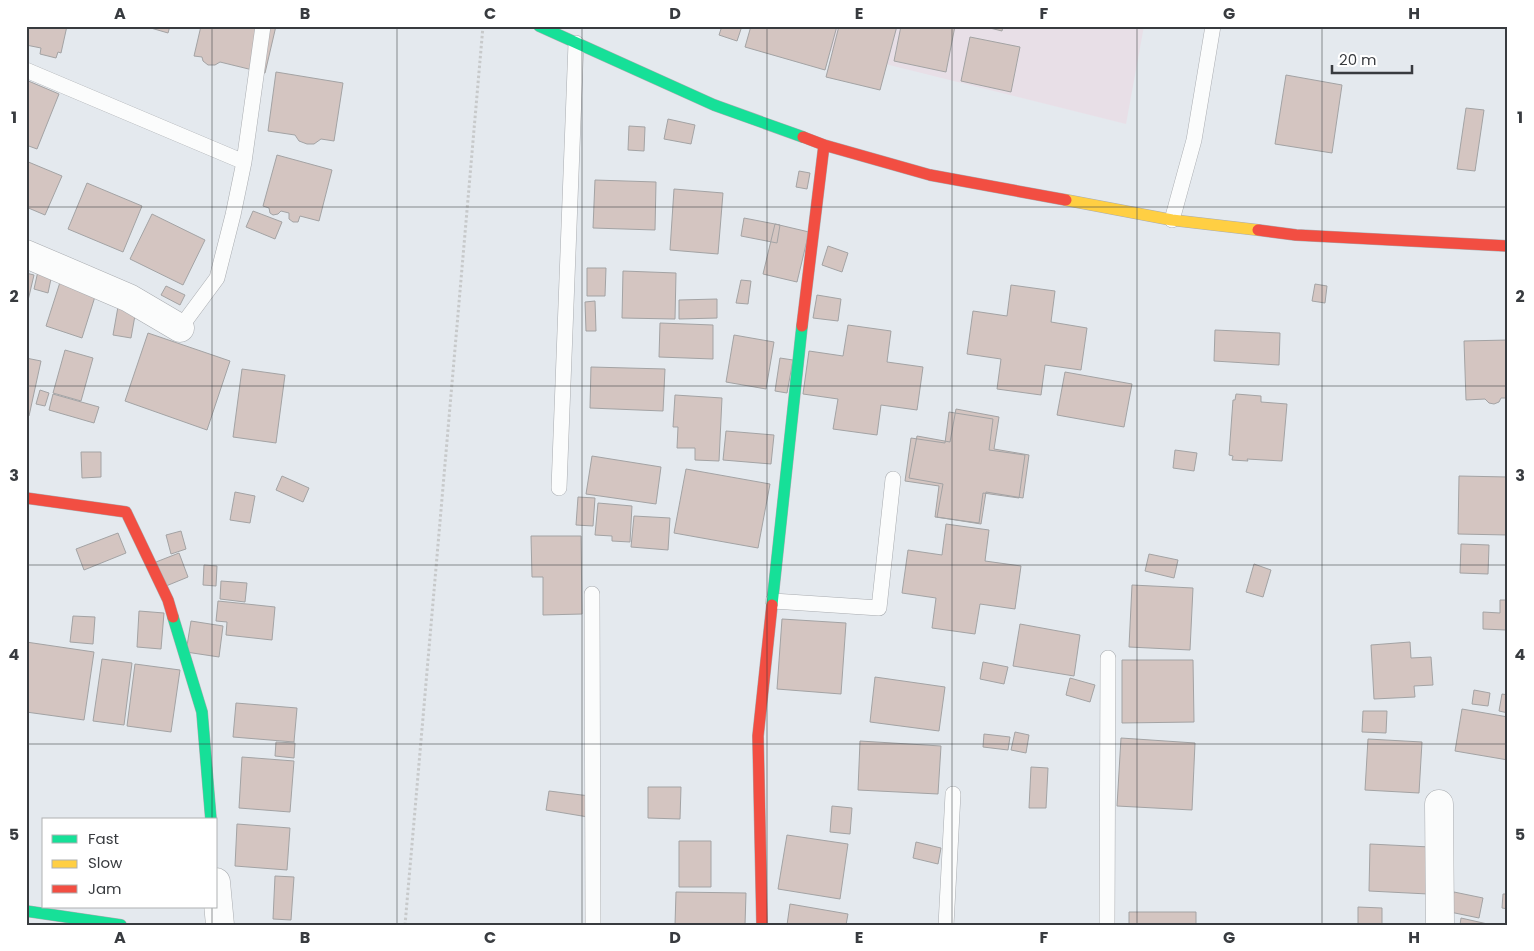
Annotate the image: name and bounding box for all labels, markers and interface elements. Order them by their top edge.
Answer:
text: A [114,2,126,25]
text: B [300,2,310,25]
text: C [484,2,496,25]
text: D [669,2,681,25]
text: E [855,2,863,25]
text: F [1040,2,1049,25]
text: G [1223,2,1235,25]
text: H [1408,2,1420,25]
scale bar [1332,42,1412,74]
text: 20 m [1339,49,1377,70]
text: 1 [11,106,17,129]
text: 1 [1517,106,1523,129]
text: 2 [9,285,19,308]
text: 2 [1515,285,1525,308]
text: 3 [9,464,19,487]
text: 3 [1515,464,1525,487]
text: 4 [9,643,20,666]
text: 4 [1515,643,1526,666]
legend [42,818,218,908]
text: 5 [9,823,19,846]
text: 5 [1515,823,1525,846]
text: Fast [88,828,119,849]
text: Slow [88,852,123,873]
text: Jam [88,878,122,899]
text: A [114,926,126,949]
text: B [300,926,310,949]
text: C [484,926,496,949]
text: D [669,926,681,949]
text: E [855,926,863,949]
text: F [1040,926,1049,949]
text: G [1223,926,1235,949]
text: H [1408,926,1420,949]

